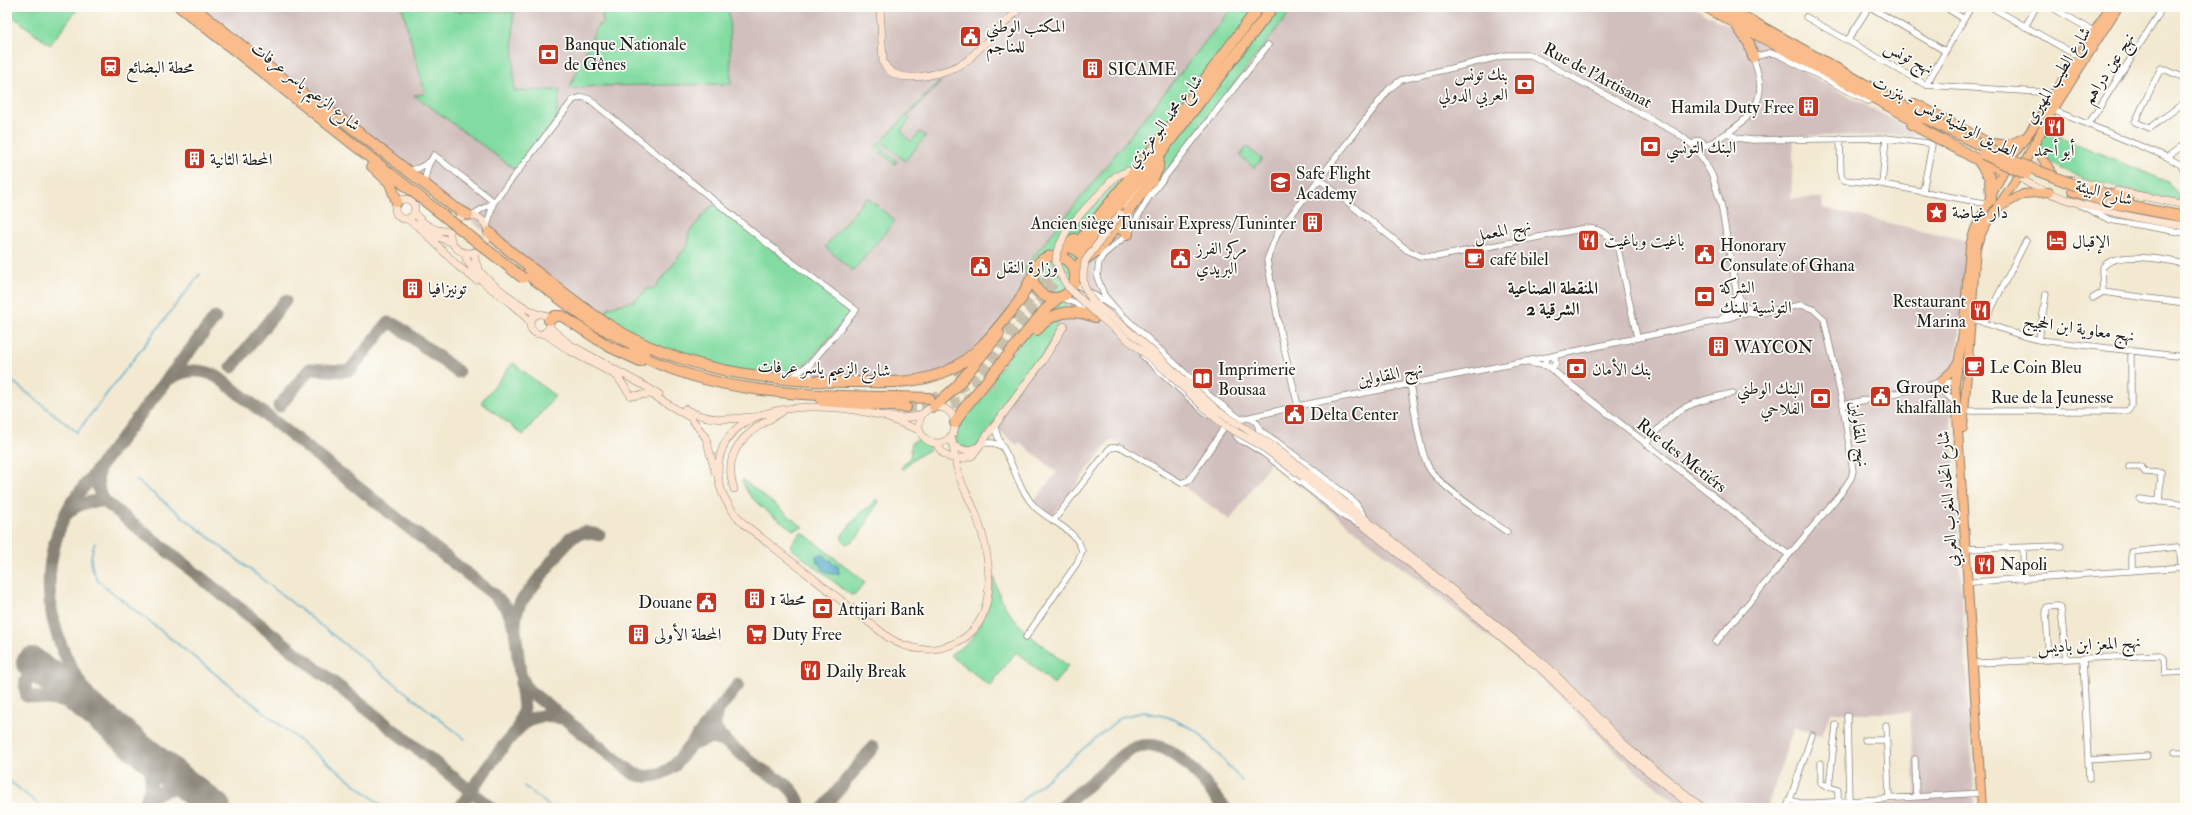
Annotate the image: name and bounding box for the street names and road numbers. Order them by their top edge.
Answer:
street label: شارع الطيب المهيري [2019,23,2098,129]
street label: نهج عين دراهم [2077,28,2144,111]
street label: نهج تونس [1878,36,1937,83]
street label: شارع الزعيم ياسر عرفات [243,37,365,140]
street label: Rue de l'Artisanat [1540,38,1656,113]
street label: شارع محمد البوعزيزي [1121,71,1210,174]
street label: الطريق الوطنية تونس - بنزرت [1868,71,2021,163]
street label: شارع البيئة [2072,175,2135,213]
street label: نهج المعمل [1472,215,1534,251]
street label: نهج معاوية ابن الحجيج [2021,310,2136,352]
street label: شارع الزعيم ياسر عرفات [757,356,891,387]
street label: نهج المقاولين [1356,358,1426,396]
street label: Rue de la Jeunesse [1991,387,2113,409]
street label: نهج المقاولين [1840,400,1874,469]
street label: Rue des Metiérs [1632,414,1731,497]
street label: شارع اتحاد المغرب العربي [1932,430,1967,568]
street label: نهج المعز ابن باديس [2037,631,2142,663]

